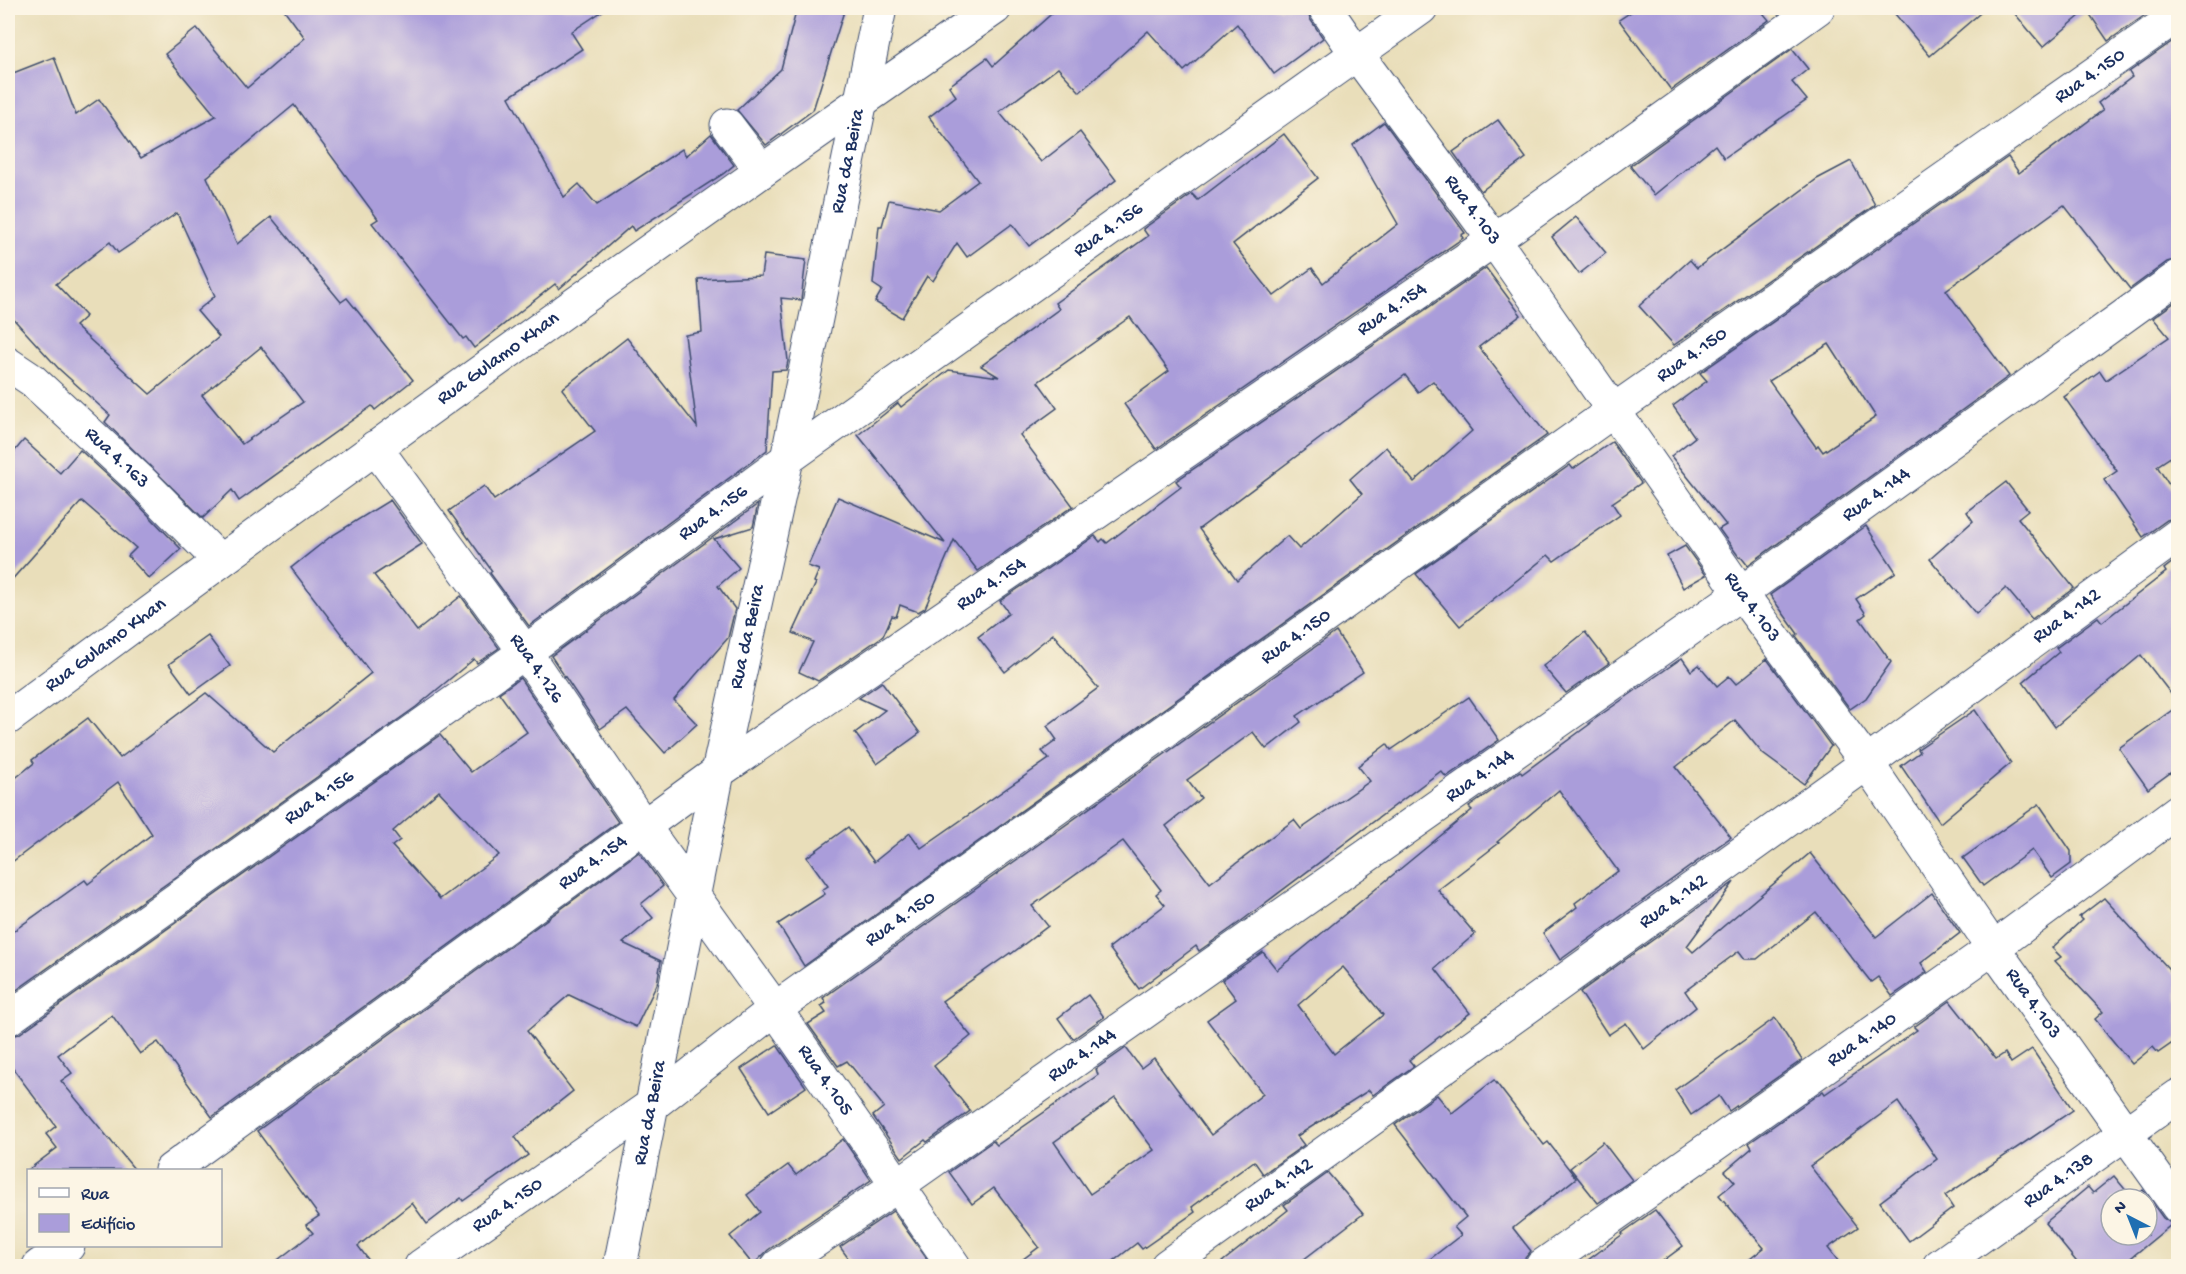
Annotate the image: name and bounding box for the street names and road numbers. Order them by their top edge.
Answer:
street label: Rua 4.150 [2050,44,2130,109]
street label: Rua da Beira [826,106,871,216]
street label: Rua 4.103 [1439,171,1505,250]
street label: Rua 4.156 [1069,197,1149,263]
street label: Rua 4.154 [1353,277,1432,342]
street label: Rua Gulamo Khan [433,307,565,411]
street label: Rua 4.150 [1652,323,1732,388]
street label: Rua 4.163 [79,423,154,494]
street label: Rua 4.144 [1838,462,1915,527]
street label: Rua 4.156 [674,480,753,546]
street label: Rua 4.154 [952,552,1031,617]
street label: Rua 4.103 [1719,568,1785,647]
street label: Rua da Beira [725,582,771,691]
street label: Rua 4.142 [2028,584,2106,649]
street label: Rua Gulamo Khan [41,593,172,698]
street label: Rua 4.150 [1256,604,1336,670]
street label: Rua 4.126 [504,629,569,709]
street label: Rua 4.144 [1441,744,1519,808]
street label: Rua 4.156 [280,765,360,830]
street label: Rua 4.154 [554,830,632,896]
street label: Rua 4.142 [1635,869,1713,934]
street label: Rua 4.150 [861,886,941,952]
street label: Rua 4.103 [2000,964,2066,1044]
street label: Rua 4.140 [1823,1008,1902,1073]
street label: Rua 4.144 [1044,1023,1121,1088]
street label: Rua 4.105 [792,1040,858,1120]
street label: Rua da Beira [629,1058,672,1167]
street label: Rua 4.138 [2019,1148,2098,1214]
street label: Rua 4.142 [1240,1153,1318,1218]
street label: Rua 4.150 [468,1173,548,1238]

